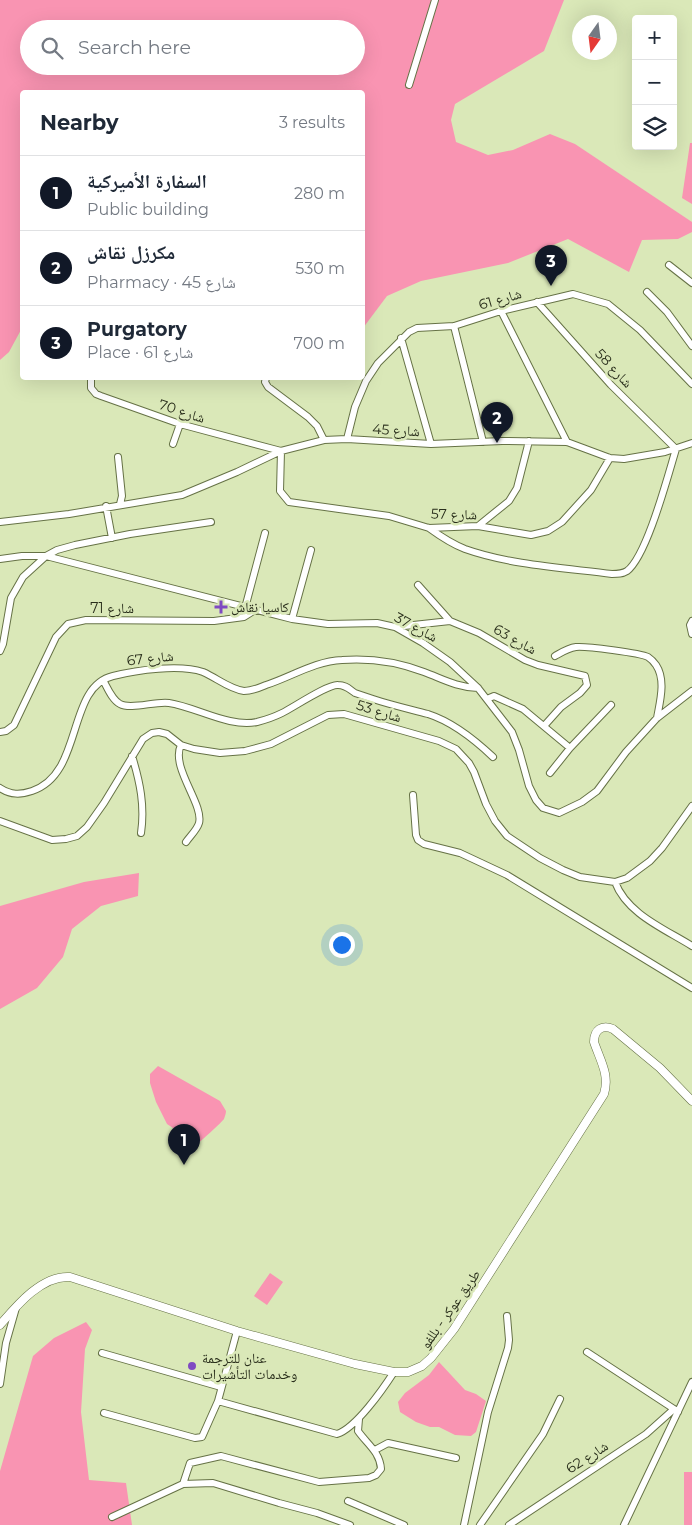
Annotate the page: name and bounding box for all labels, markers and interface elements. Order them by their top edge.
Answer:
north arrow [572,15,617,60]
map controls [632,15,677,150]
button: + [632,15,677,60]
search box [20,20,365,75]
icon: search [38,34,66,62]
text: Search here [78,36,191,59]
button: − [632,60,677,105]
button: layers [632,105,677,150]
text: Nearby [40,110,119,135]
text: 3 results [279,113,345,132]
text: السفارة الأميركية [87,170,207,193]
text: 1 [53,184,59,203]
text: 280 m [294,184,345,203]
text: Public building [87,200,209,219]
text: مكرزل نقاش [87,241,175,264]
pin: 3 [535,245,567,286]
text: 2 [51,259,61,278]
text: 530 m [295,259,345,278]
text: Pharmacy · شارع 45 [87,273,236,292]
street label: شارع 61 [476,284,524,315]
text: Purgatory [87,318,187,341]
text: 3 [51,334,61,353]
text: 700 m [294,334,345,353]
text: Place · شارع 61 [87,343,193,362]
street label: شارع 58 [591,345,637,392]
street label: شارع 70 [156,395,207,428]
pin: 2 [481,402,513,443]
street label: شارع 45 [372,420,420,441]
street label: شارع 57 [431,505,477,524]
place label: كاسيا نقاش [231,598,289,616]
street label: شارع 71 [90,599,134,618]
marker: كاسيا نقاش [215,601,227,613]
street label: شارع 37 [391,608,441,647]
street label: شارع 63 [490,620,540,659]
street label: شارع 67 [126,647,174,670]
street label: شارع 53 [354,696,404,727]
your location [329,932,355,958]
pin: 1 [168,1124,200,1165]
street label: طريق عوكر - بللفو [416,1266,485,1353]
place label: عنان للترجمة وخدمات التأشيرات [202,1349,297,1383]
marker: عنان للترجمة وخدمات التأشيرات [186,1360,198,1372]
street label: شارع 62 [562,1437,612,1478]

